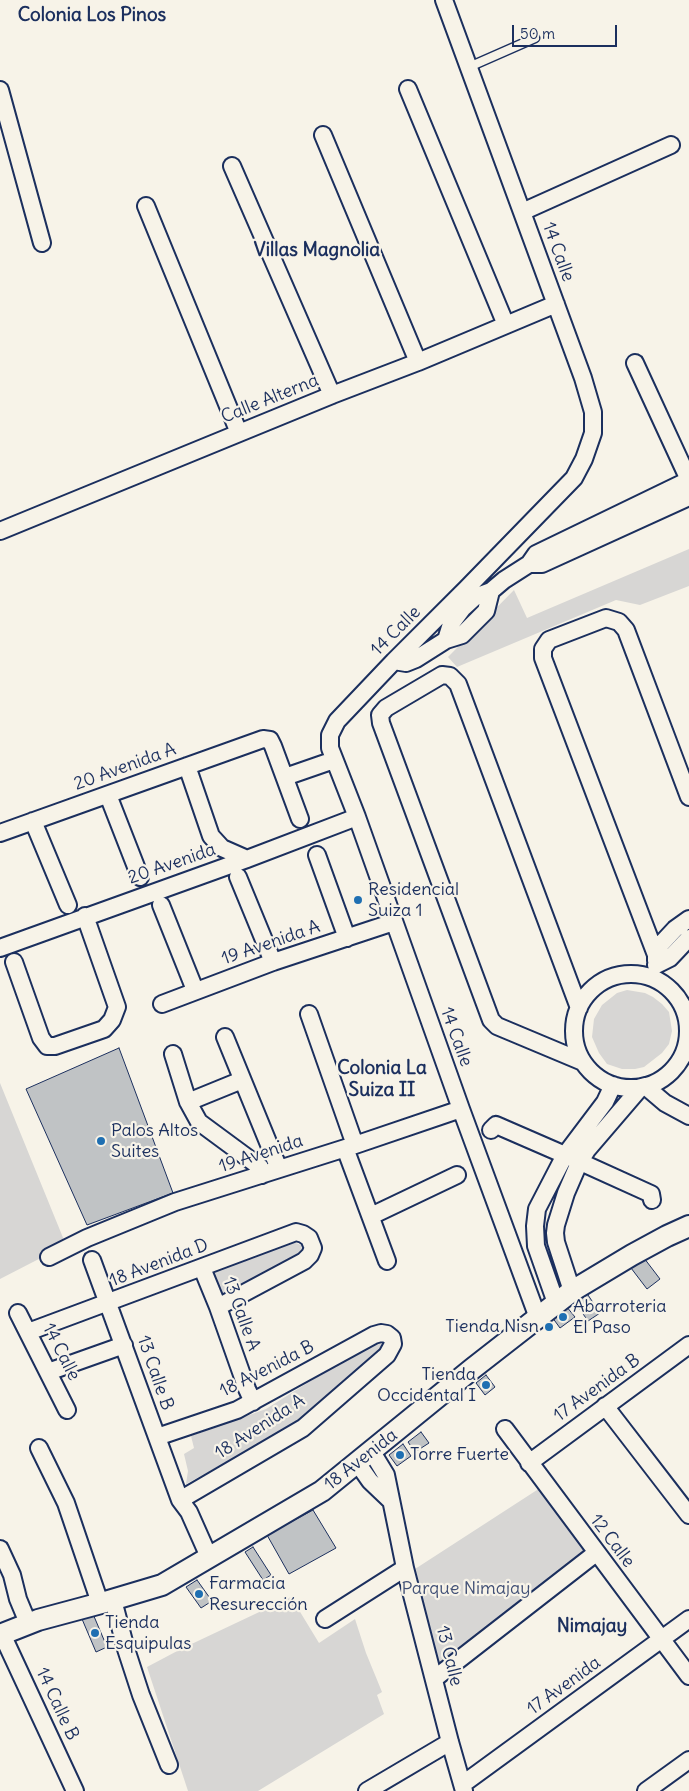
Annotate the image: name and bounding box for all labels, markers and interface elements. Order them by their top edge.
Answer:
district label: Colonia Los Pinos [18,5,166,27]
scale bar [514,15,619,47]
text: 50 m [520,24,555,43]
street label: 14 Calle [537,219,579,285]
district label: Villas Magnolia [254,240,380,262]
street label: Calle Alterna [218,370,322,428]
street label: 14 Calle [367,602,425,660]
street label: 20 Avenida A [71,739,179,795]
street label: 20 Avenida [125,839,219,889]
place label: Residencial Suiza 1 [368,879,459,922]
marker: Residencial Suiza 1 [352,894,364,906]
street label: 19 Avenida A [219,916,323,970]
street label: 14 Calle [435,1004,477,1070]
district label: Colonia La Suiza II [337,1058,427,1102]
place label: Palos Altos Suites [111,1120,198,1162]
street label: 19 Avenida [216,1130,306,1178]
marker: Palos Altos Suites [95,1135,107,1147]
street label: 18 Avenida D [107,1234,211,1292]
street label: 13 Calle A [218,1274,264,1354]
place label: Abarroteria El Paso [573,1296,667,1338]
marker: Abarroteria El Paso [557,1311,569,1323]
place label: Tienda Nisn [445,1316,539,1338]
street label: 14 Calle [37,1320,85,1384]
marker: Tienda Nisn [543,1321,555,1333]
street label: 13 Calle B [132,1333,178,1413]
street label: 18 Avenida B [216,1336,318,1402]
street label: 17 Avenida B [550,1349,644,1427]
place label: Tienda Occidental I [377,1364,476,1406]
marker: Tienda Occidental I [480,1379,492,1391]
street label: 18 Avenida A [211,1390,309,1464]
street label: 18 Avenida [320,1425,402,1495]
place label: Torre Fuerte [410,1444,509,1466]
marker: Torre Fuerte [394,1449,406,1461]
street label: 12 Calle [585,1510,639,1572]
place label: Farmacia Resurección [209,1573,308,1616]
park label: Parque Nimajay [401,1578,531,1600]
marker: Farmacia Resurección [193,1588,205,1600]
place label: Tienda Esquipulas [105,1612,192,1655]
district label: Nimajay [557,1616,627,1638]
street label: 13 Calle [431,1624,467,1688]
marker: Tienda Esquipulas [89,1627,101,1639]
street label: 17 Avenida [523,1652,605,1720]
street label: 14 Calle B [31,1664,83,1744]

